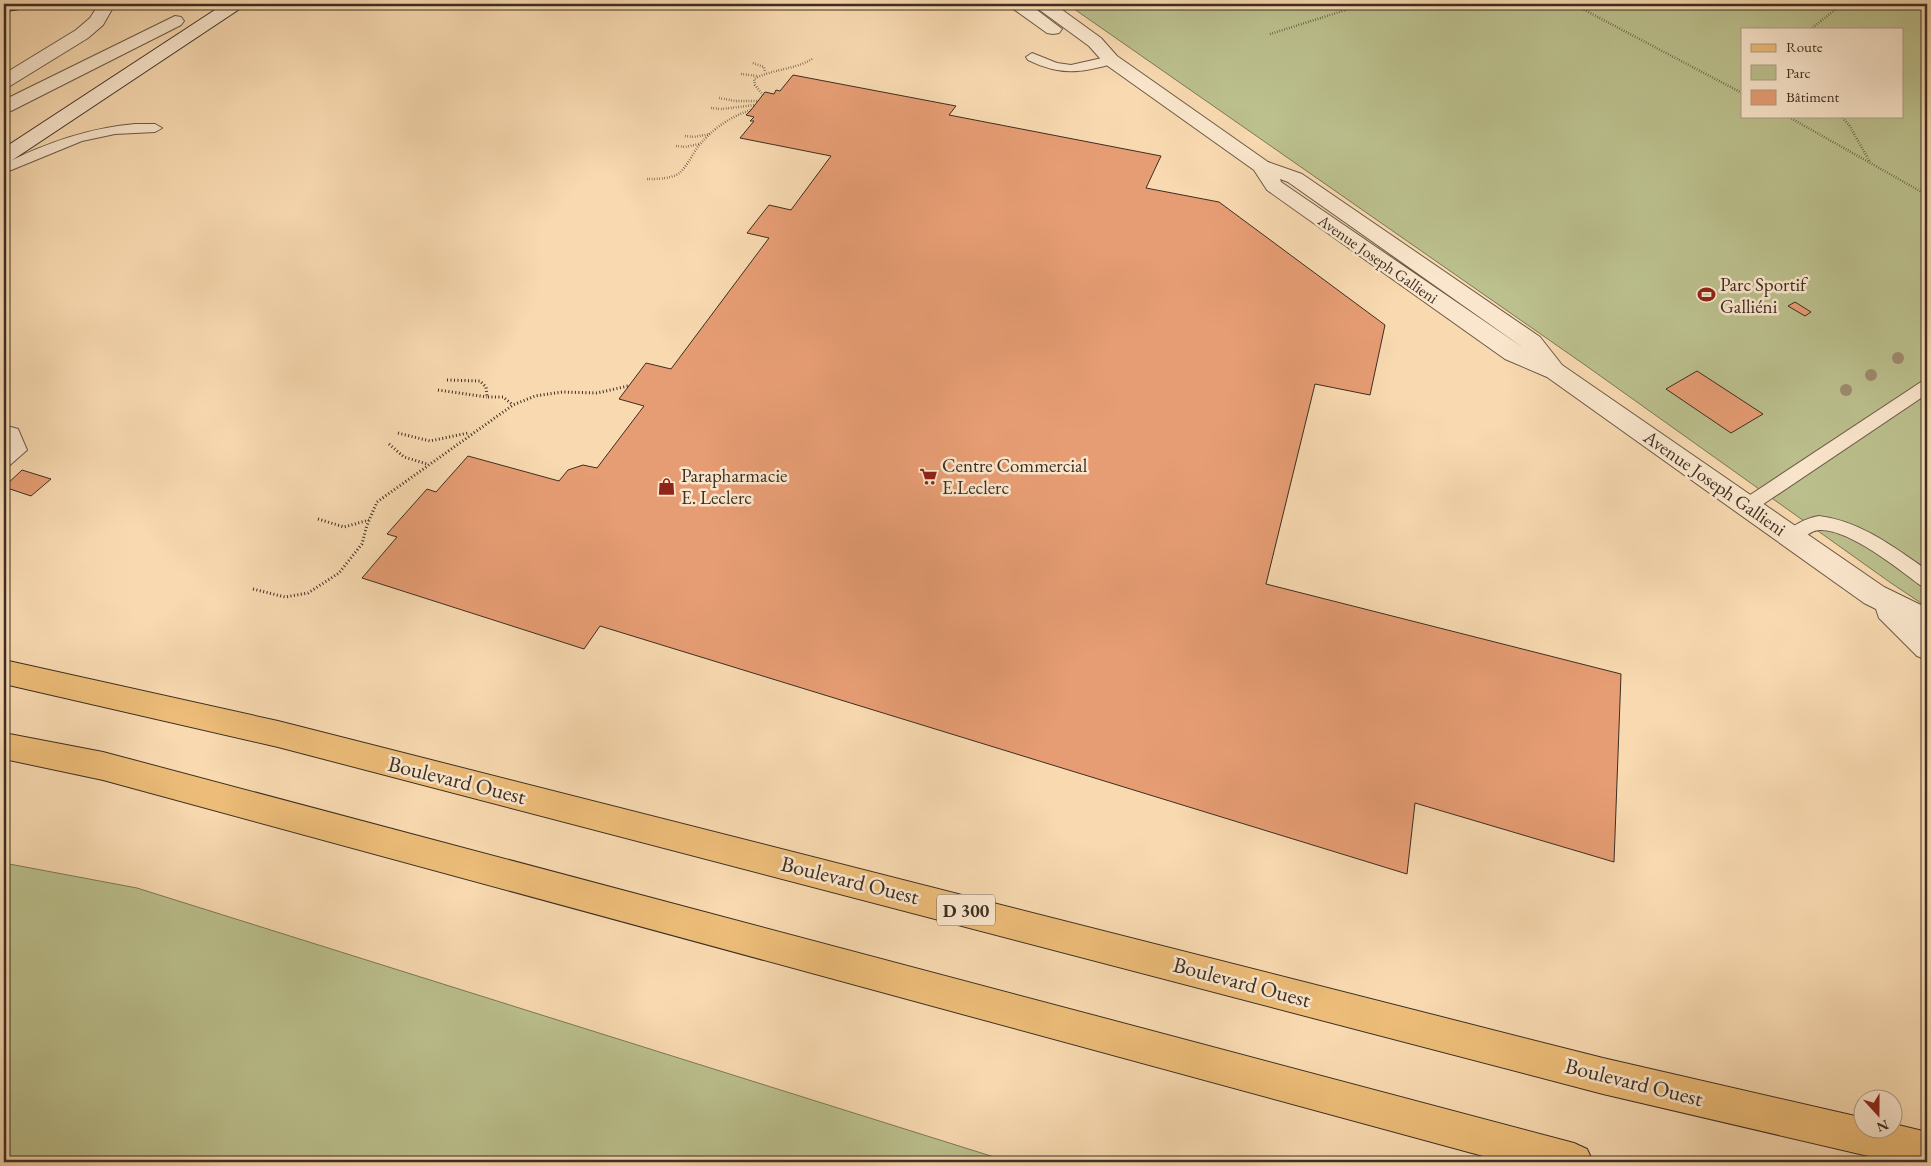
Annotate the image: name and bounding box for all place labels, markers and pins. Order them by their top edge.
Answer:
place label: Parc Sportif Galliéni [1720,272,1808,319]
sports icon: Parc Sportif Galliéni [1696,285,1716,305]
place label: Centre Commercial E.Leclerc [942,453,1088,500]
place label: Parapharmacie E. Leclerc [681,463,788,510]
supermarket icon: Centre Commercial E.Leclerc [918,466,938,486]
shop icon: Parapharmacie E. Leclerc [657,476,677,496]

